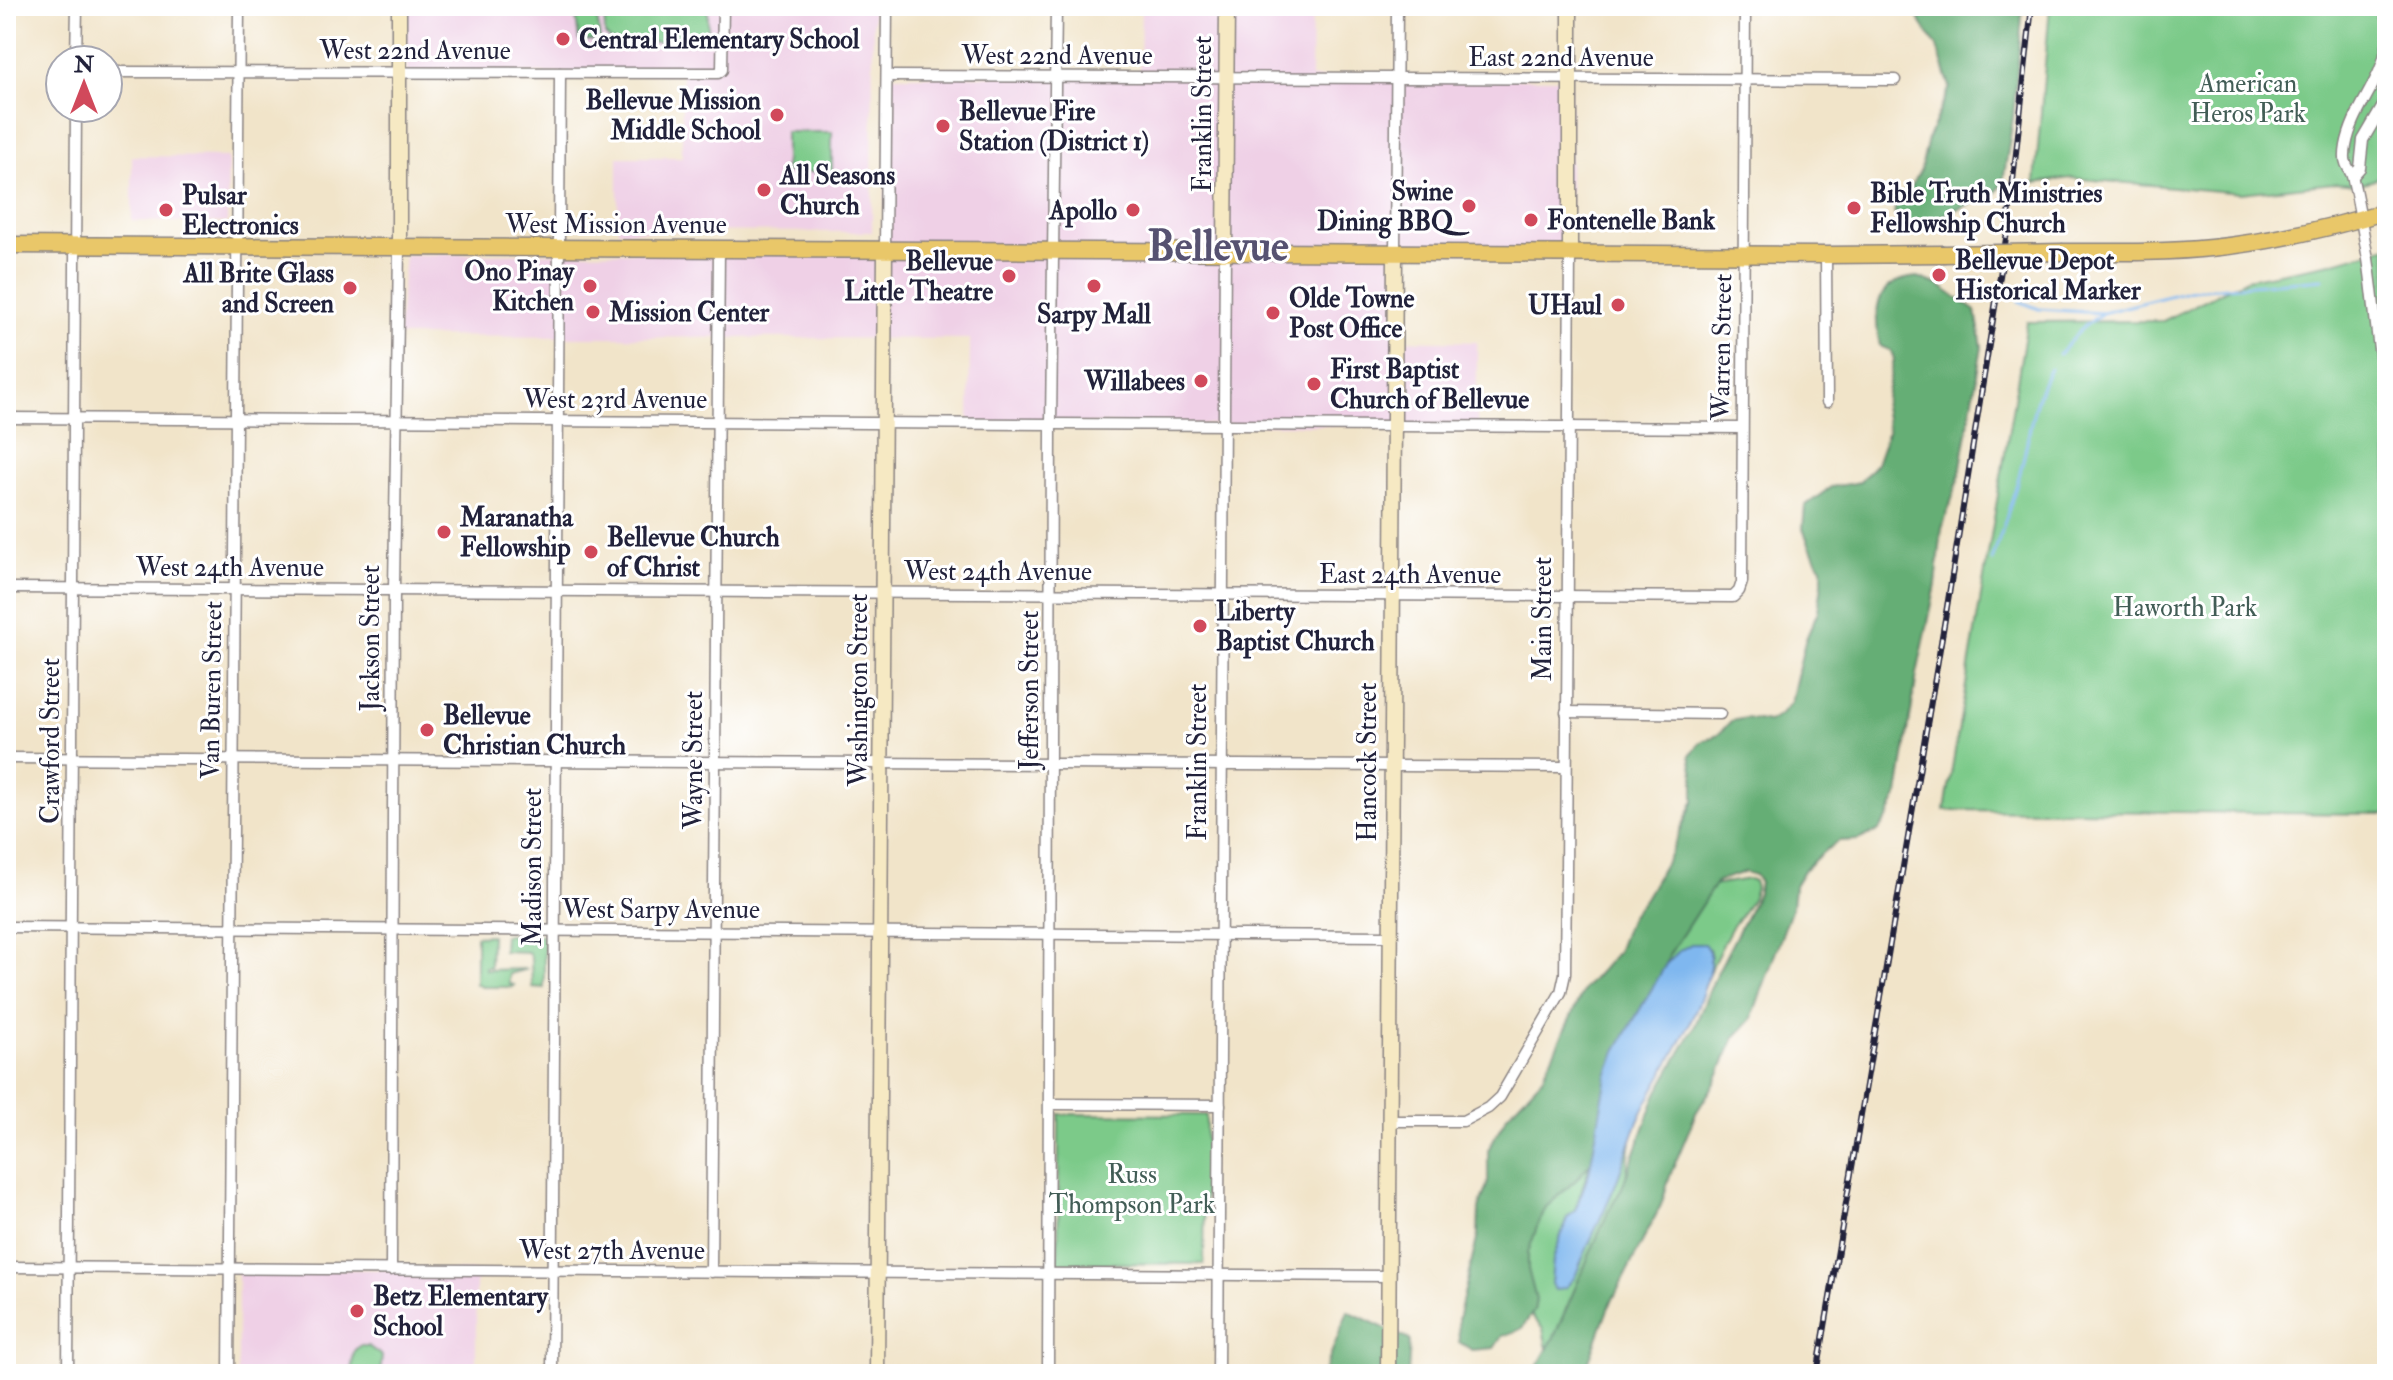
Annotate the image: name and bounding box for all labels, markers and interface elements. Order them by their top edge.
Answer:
place label: Central Elementary School [579,24,860,57]
marker: Central Elementary School [554,30,572,48]
street label: West 22nd Avenue [318,35,511,67]
street label: Franklin Street [1187,35,1219,193]
street label: West 22nd Avenue [960,40,1153,72]
street label: East 22nd Avenue [1468,42,1654,74]
north arrow [44,44,124,124]
text: N [73,51,94,79]
park label: American Heros Park [2190,68,2306,130]
place label: Bellevue Mission Middle School [585,85,762,147]
place label: Bellevue Fire Station (District 1) [959,96,1149,158]
marker: Bellevue Mission Middle School [768,106,786,124]
marker: Bellevue Fire Station (District 1) [934,117,952,135]
place label: All Seasons Church [779,160,895,222]
place label: Swine Dining BBQ [1317,176,1470,239]
place label: Bible Truth Ministries Fellowship Church [1870,178,2102,241]
place label: Pulsar Electronics [182,180,299,242]
marker: All Seasons Church [755,181,773,199]
place label: Apollo [1048,195,1117,228]
marker: Swine Dining BBQ [1460,197,1478,215]
marker: Bible Truth Ministries Fellowship Church [1845,199,1863,217]
marker: Pulsar Electronics [157,201,175,219]
marker: Apollo [1124,201,1142,219]
place label: Fontenelle Bank [1547,205,1716,237]
street label: West Mission Avenue [504,209,727,241]
marker: Fontenelle Bank [1522,211,1540,229]
district label: Bellevue [1147,221,1289,273]
place label: Bellevue Depot Historical Marker [1955,245,2141,307]
place label: Bellevue Little Theatre [844,246,993,308]
place label: Ono Pinay Kitchen [464,256,576,318]
place label: All Brite Glass and Screen [183,258,335,320]
marker: Bellevue Depot Historical Marker [1930,266,1948,284]
marker: Bellevue Little Theatre [1000,267,1018,285]
street label: Warren Street [1705,273,1739,422]
marker: Ono Pinay Kitchen [581,277,599,295]
marker: Sarpy Mall [1085,277,1103,295]
marker: All Brite Glass and Screen [341,279,359,297]
place label: Olde Towne Post Office [1289,283,1414,345]
place label: UHaul [1528,290,1602,322]
marker: UHaul [1609,296,1627,314]
place label: Mission Center [608,297,770,329]
place label: Sarpy Mall [1037,299,1151,332]
marker: Mission Center [584,303,602,321]
marker: Olde Towne Post Office [1264,304,1282,322]
place label: First Baptist Church of Bellevue [1330,354,1529,416]
place label: Willabees [1083,366,1185,398]
marker: Willabees [1192,372,1210,390]
marker: First Baptist Church of Bellevue [1305,375,1323,393]
street label: West 23rd Avenue [522,384,707,416]
place label: Maranatha Fellowship [459,502,574,565]
place label: Bellevue Church of Christ [607,522,780,584]
marker: Maranatha Fellowship [435,523,453,541]
marker: Bellevue Church of Christ [582,543,600,561]
street label: West 24th Avenue [135,552,324,584]
street label: West 24th Avenue [903,556,1092,588]
street label: Main Street [1527,557,1559,681]
street label: East 24th Avenue [1319,559,1501,591]
street label: Jackson Street [355,565,387,712]
park label: Haworth Park [2113,592,2258,624]
street label: Washington Street [843,594,875,787]
place label: Liberty Baptist Church [1216,596,1375,659]
street label: Van Buren Street [194,601,230,779]
street label: Jefferson Street [1014,610,1046,771]
marker: Liberty Baptist Church [1191,617,1209,635]
street label: Crawford Street [35,658,67,824]
street label: Hancock Street [1352,682,1384,842]
street label: Franklin Street [1182,683,1214,841]
street label: Wayne Street [678,691,710,830]
place label: Bellevue Christian Church [443,700,626,762]
marker: Bellevue Christian Church [418,721,436,739]
street label: Madison Street [517,788,549,946]
street label: West Sarpy Avenue [561,894,760,927]
park label: Russ Thompson Park [1049,1159,1216,1222]
street label: West 27th Avenue [518,1235,705,1267]
place label: Betz Elementary School [373,1281,550,1343]
marker: Betz Elementary School [348,1302,366,1320]

